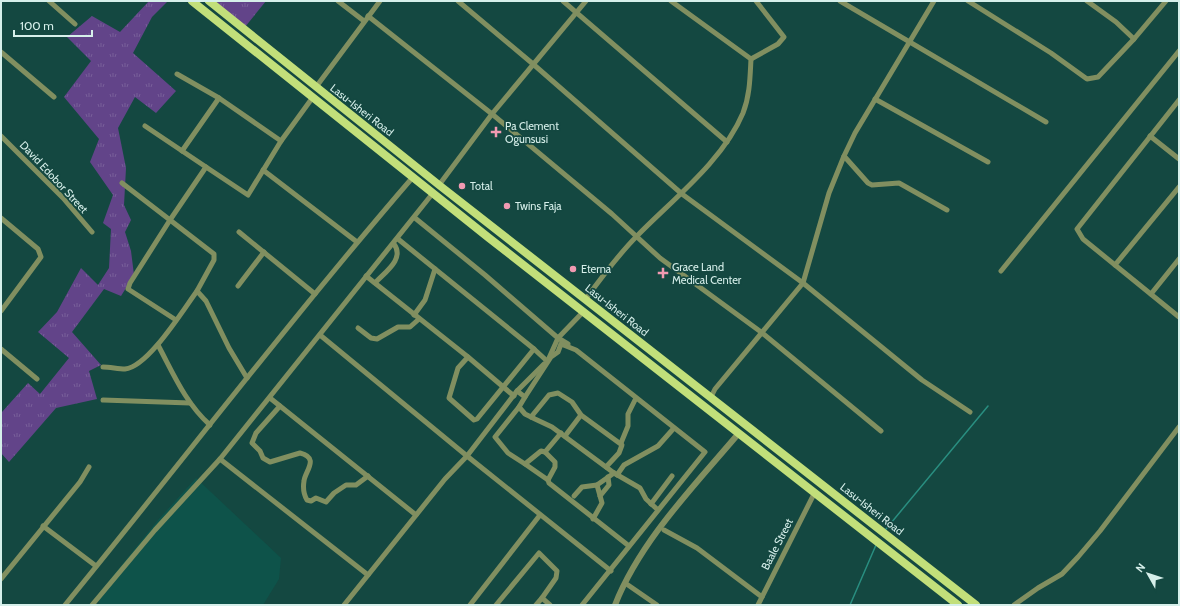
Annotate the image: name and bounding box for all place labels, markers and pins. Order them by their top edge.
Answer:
place label: Pa Clement Ogunsusi [505,119,559,146]
marker: Pa Clement Ogunsusi [490,126,502,138]
place label: Total [470,179,493,193]
marker: Total [457,181,467,191]
place label: Twins Faja [515,199,562,213]
marker: Twins Faja [502,201,512,211]
place label: Grace Land Medical Center [672,260,742,287]
place label: Eterna [581,262,612,276]
marker: Eterna [568,264,578,274]
marker: Grace Land Medical Center [657,267,669,279]

